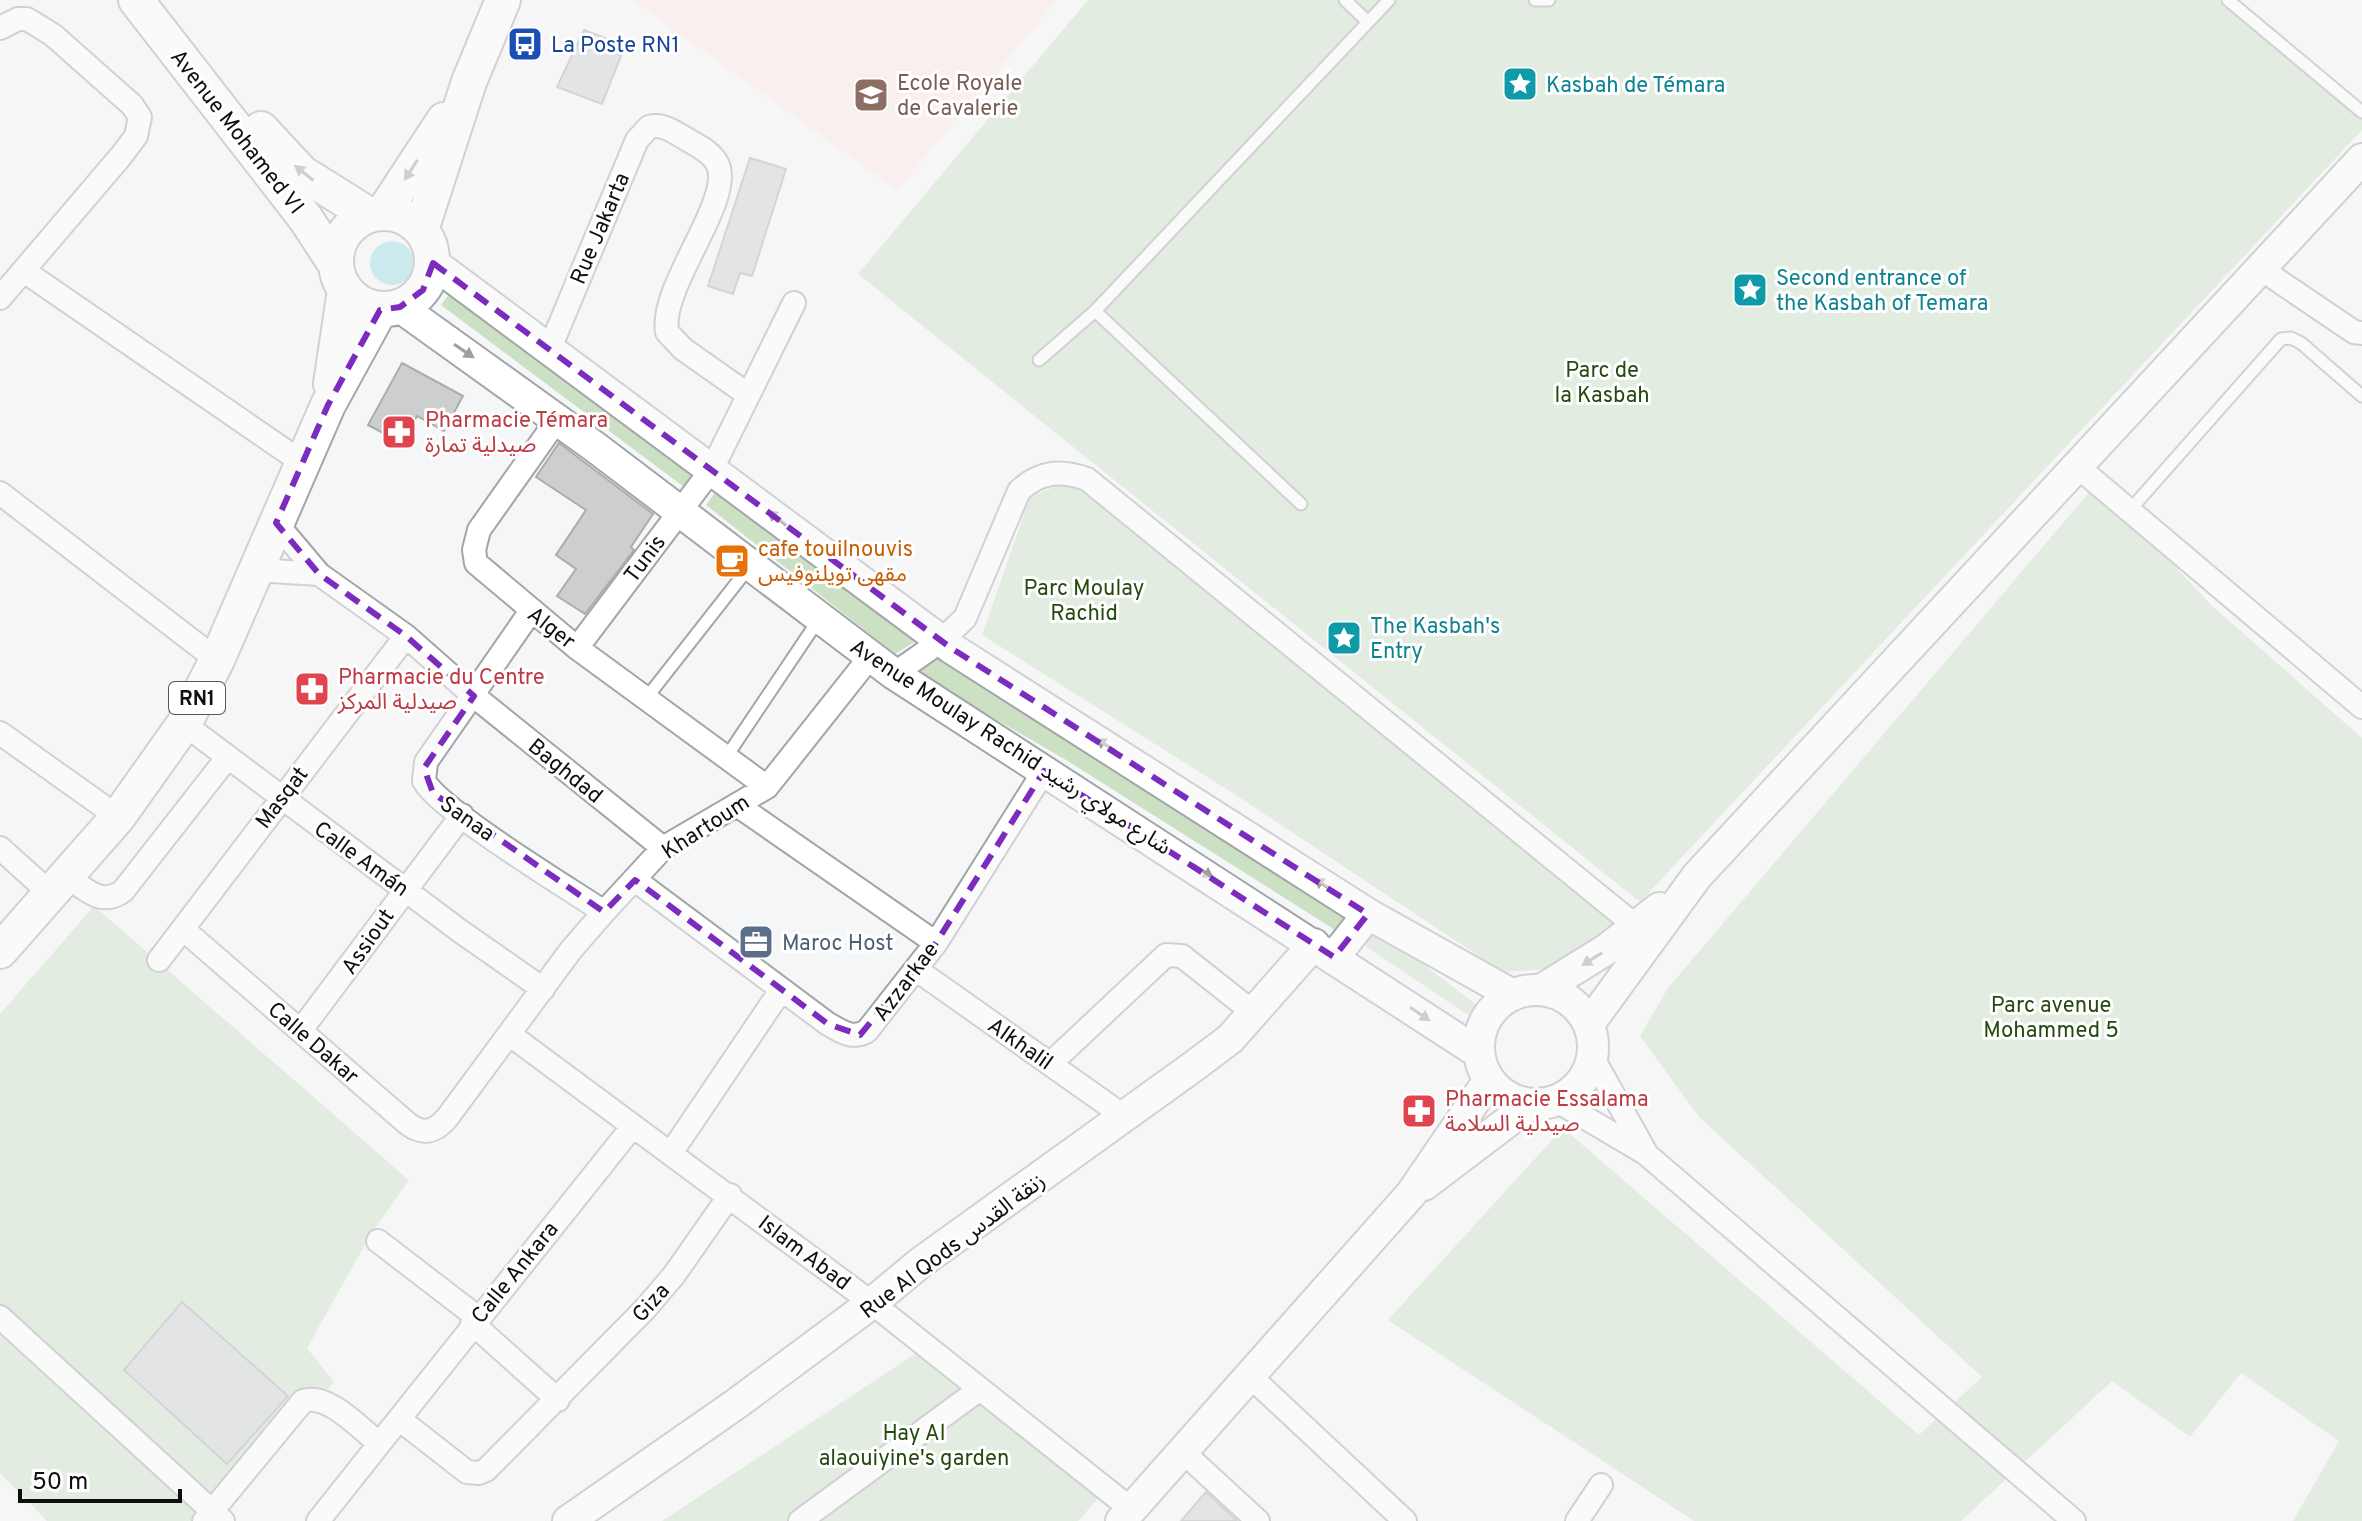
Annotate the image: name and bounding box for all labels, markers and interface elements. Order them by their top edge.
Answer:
bus stop icon: La Poste RN1 [506,25,544,63]
place label: La Poste RN1 [551,33,680,60]
street label: Avenue Mohamed VI [163,45,309,220]
place icon: Kasbah de Témara [1501,65,1539,103]
place label: Ecole Royale de Cavalerie [897,71,1022,123]
place label: Kasbah de Témara [1546,73,1725,100]
school or university icon: Ecole Royale de Cavalerie [852,76,890,114]
one-way arrow [404,160,419,181]
one-way arrow [294,165,314,182]
street label: Rue Jakarta [566,169,637,289]
place label: Second entrance of the Kasbah of Temara [1776,266,1988,318]
place icon: Second entrance of the Kasbah of Temara [1731,271,1769,309]
one-way arrow [453,344,475,358]
park label: Parc de la Kasbah [1554,358,1650,410]
place label: Pharmacie Témara صيدلية تمارة [425,408,608,460]
pharmacy icon: Pharmacie Témara صيدلية تمارة [380,413,418,451]
one-way arrow [767,510,787,526]
street label: Tunis [619,530,673,589]
place label: cafe touilnouvis مقهى تويلنوفيس [758,537,913,589]
cafe icon: cafe touilnouvis مقهى تويلنوفيس [713,542,751,580]
park label: Parc Moulay Rachid [1024,576,1144,628]
street label: Alger [521,602,580,656]
place label: The Kasbah's Entry [1370,614,1500,666]
place icon: The Kasbah's Entry [1325,619,1363,657]
street label: Avenue Moulay Rachid شارع مولاي رشيد [843,634,1175,863]
place label: Pharmacie du Centre صيدلية المركز [337,665,545,717]
pharmacy icon: Pharmacie du Centre صيدلية المركز [293,670,331,708]
road number: RN1 [169,682,225,714]
street label: Baghdad [522,734,607,810]
one-way arrow [1095,737,1116,752]
street label: Masqat [251,762,315,835]
street label: Khartoum [657,790,755,866]
street label: Sanaa [434,792,499,849]
street label: Calle Amán [308,816,413,904]
one-way arrow [1192,863,1214,878]
one-way arrow [1314,878,1335,893]
street label: Assiout [337,904,401,980]
office icon: Maroc Host [737,923,775,961]
place label: Maroc Host [782,931,894,958]
street label: Azzarkae [868,938,946,1028]
one-way arrow [1581,951,1603,965]
park label: Parc avenue Mohammed 5 [1983,993,2119,1045]
street label: Calle Dakar [261,997,364,1091]
one-way arrow [1409,1006,1431,1021]
street label: Alkhalil [982,1013,1057,1077]
place label: Pharmacie Essalama صيدلية السلامة [1445,1087,1649,1139]
pharmacy icon: Pharmacie Essalama صيدلية السلامة [1400,1092,1438,1130]
street label: Rue Al Qods زنقة القدس [855,1168,1052,1326]
street label: Islam Abad [752,1211,855,1297]
street label: Calle Ankara [467,1217,565,1330]
street label: Giza [627,1279,676,1329]
park label: Hay Al alaouiyine's garden [819,1421,1009,1473]
scale bar [20,1453,180,1503]
text: 50 m [32,1468,88,1498]

